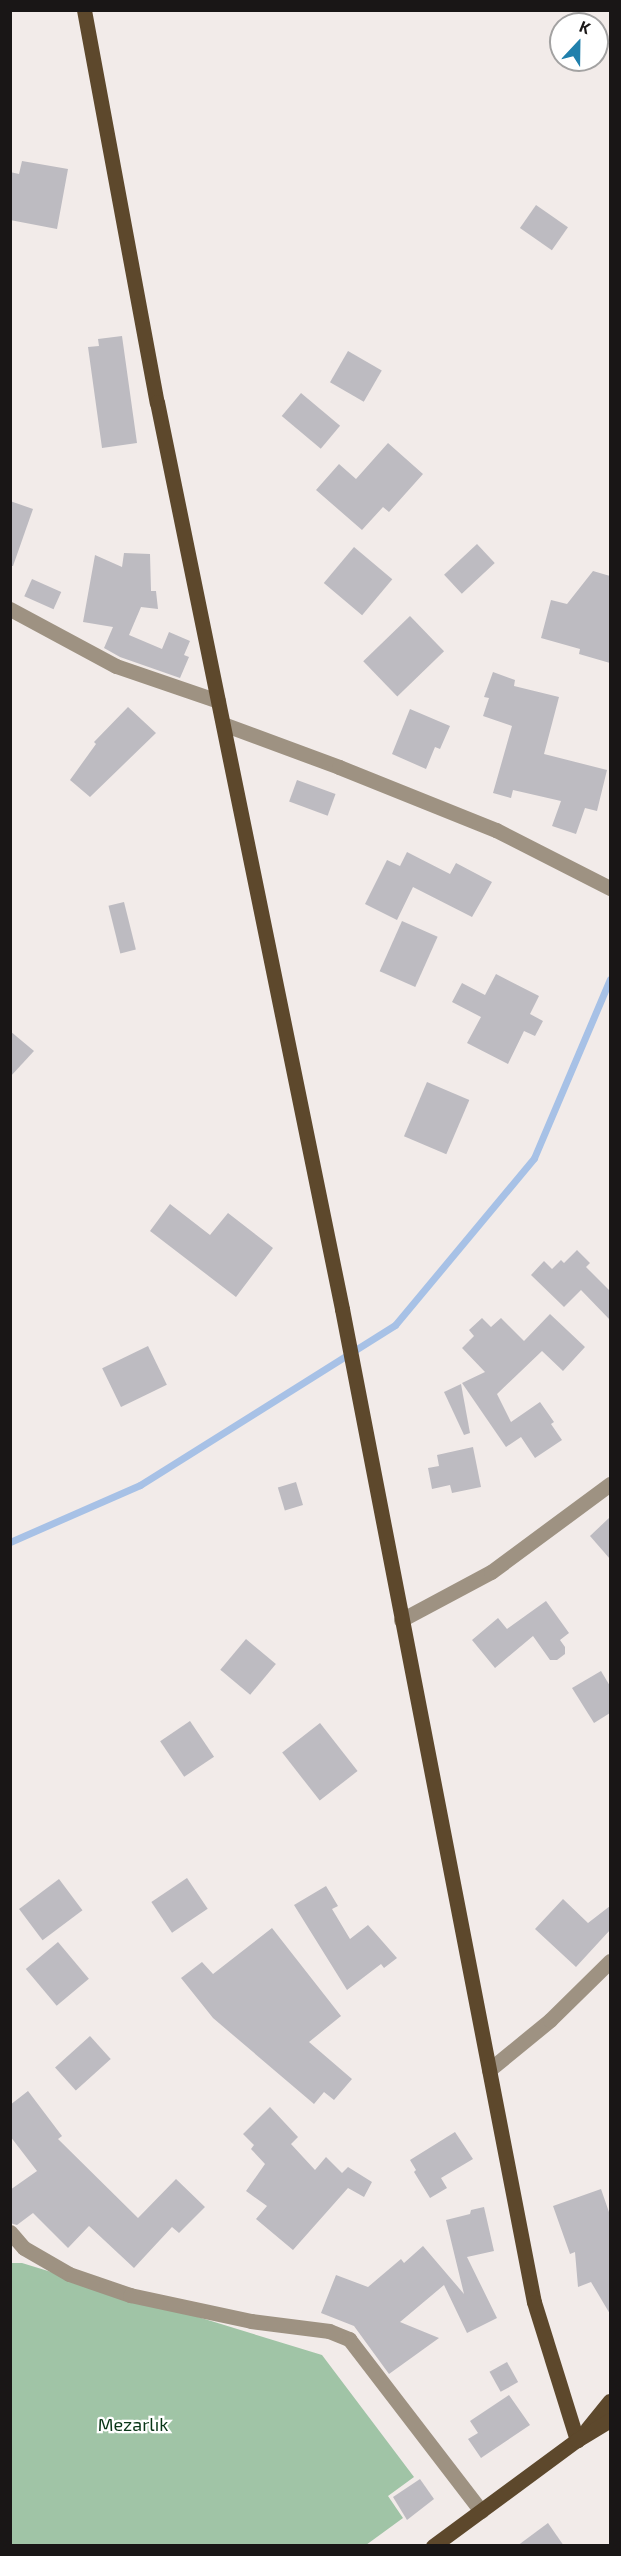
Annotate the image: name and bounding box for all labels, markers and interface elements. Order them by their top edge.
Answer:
north arrow [549,12,609,72]
text: K [577,16,593,37]
park label: Mezarlık [98,2413,168,2435]

